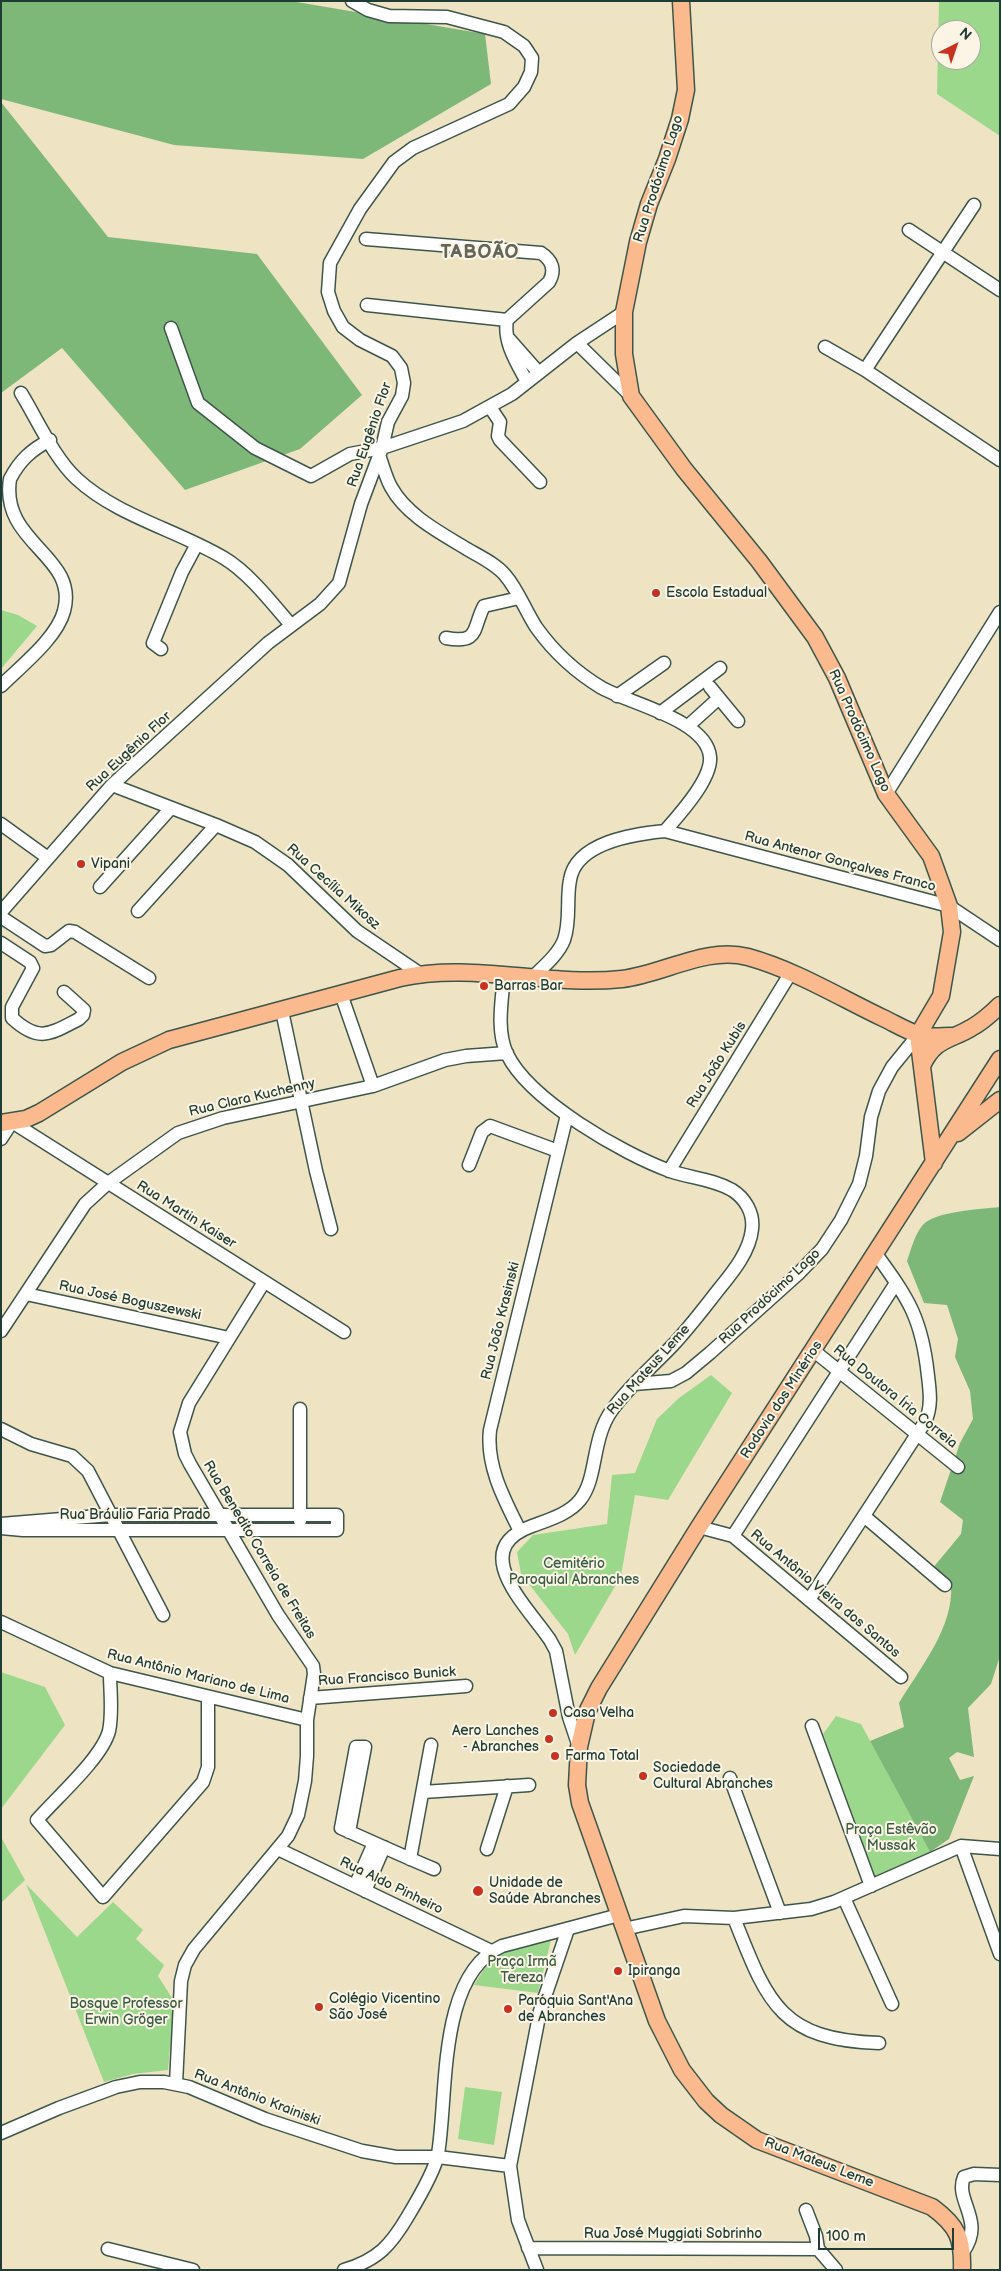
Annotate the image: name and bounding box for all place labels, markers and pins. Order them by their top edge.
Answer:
place label: Escola Estadual [666,585,767,601]
marker: Escola Estadual [650,587,662,599]
place label: Vipani [91,856,130,872]
marker: Vipani [75,858,87,870]
place label: Barras Bar [494,978,563,994]
marker: Barras Bar [478,980,490,992]
place label: Casa Velha [563,1705,634,1721]
marker: Casa Velha [547,1707,559,1719]
place label: Aero Lanches - Abranches [452,1723,539,1755]
marker: Aero Lanches - Abranches [543,1733,555,1745]
place label: Farma Total [565,1748,639,1764]
marker: Farma Total [549,1750,561,1762]
place label: Sociedade Cultural Abranches [653,1760,773,1792]
marker: Sociedade Cultural Abranches [637,1770,649,1782]
place label: Unidade de Saúde Abranches [489,1875,601,1908]
marker: Unidade de Saúde Abranches [471,1884,485,1898]
place label: Ipiranga [628,1963,680,1979]
marker: Ipiranga [612,1965,624,1977]
place label: Colégio Vicentino São José [329,1991,440,2024]
place label: Paróquia Sant'Ana de Abranches [518,1993,633,2025]
marker: Colégio Vicentino São José [313,2001,325,2013]
marker: Paróquia Sant'Ana de Abranches [502,2003,514,2015]

